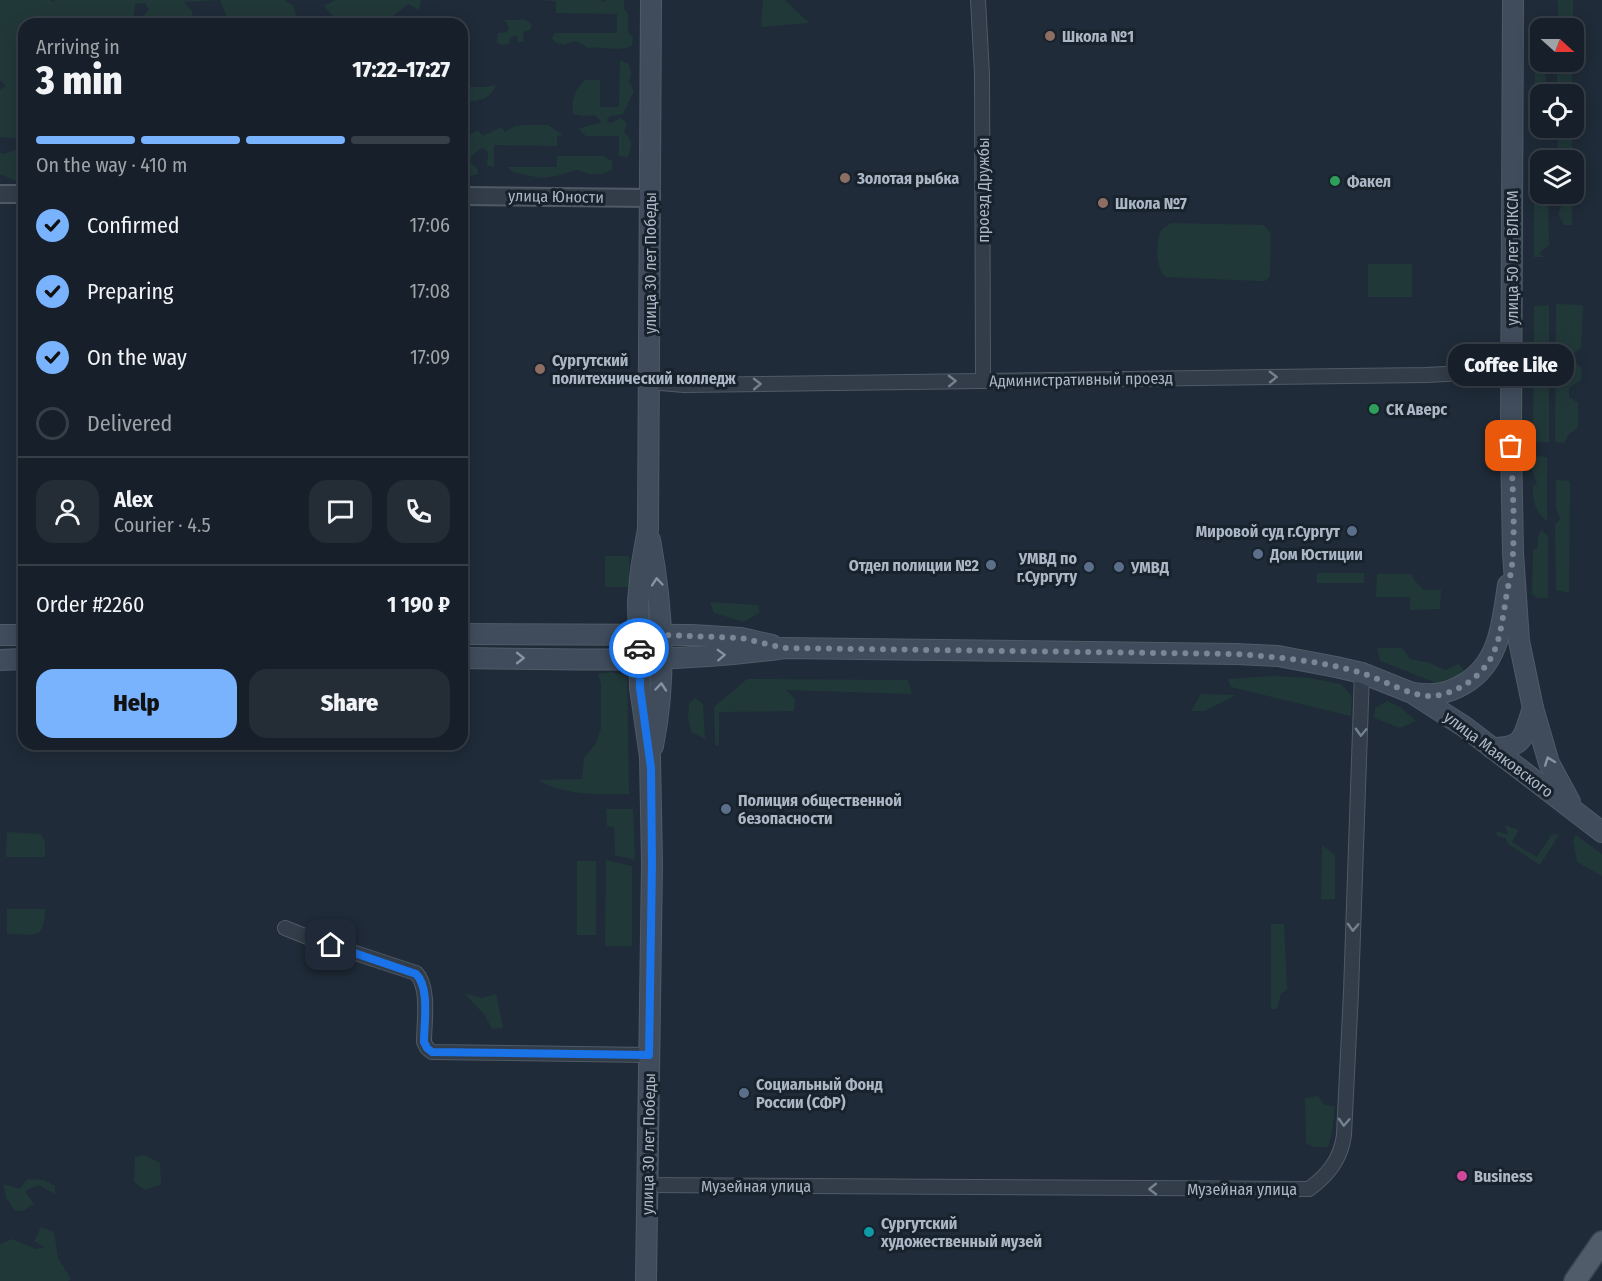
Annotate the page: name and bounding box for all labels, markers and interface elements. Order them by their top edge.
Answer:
north arrow [1530,18,1584,72]
map controls [1530,18,1584,204]
place label: Школа №1 [1062,27,1134,46]
marker: Школа №1 [1043,29,1057,43]
text: Arriving in [36,35,120,59]
text: 17:22–17:27 [352,56,450,83]
text: 3 min [36,58,123,104]
button: locate [1530,84,1584,138]
street label: проезд Дружбы [974,137,993,243]
button: layers [1530,150,1584,204]
text: On the way · 410 m [36,153,187,177]
place label: Золотая рыбка [856,169,959,188]
marker: Золотая рыбка [838,171,852,185]
place label: Факел [1347,172,1391,191]
marker: Факел [1328,174,1342,188]
street label: улица Юности [508,186,604,207]
street label: улица 50 лет ВЛКСМ [1503,190,1522,326]
street label: улица 30 лет Победы [641,192,660,334]
place label: Школа №7 [1115,194,1187,213]
marker: Школа №7 [1096,196,1110,210]
icon: check [36,209,69,242]
text: Confirmed [87,212,180,239]
text: 17:06 [410,213,450,237]
icon: check [36,275,69,308]
text: Preparing [87,278,173,305]
text: 17:08 [409,279,450,303]
icon: check [36,341,69,374]
text: On the way [87,344,187,371]
callout: Coffee Like [1448,344,1574,386]
text: 17:09 [410,345,450,369]
place label: Сургутский политехнический колледж [552,351,736,388]
text: Coffee Like [1464,353,1558,377]
marker: Сургутский политехнический колледж [533,362,547,376]
street label: Административный проезд [989,368,1173,391]
one-way arrow [1268,371,1277,383]
one-way arrow [947,375,956,387]
one-way arrow [752,377,761,390]
place label: СК Аверс [1386,400,1447,419]
marker: СК Аверс [1367,402,1381,416]
text: Delivered [87,410,172,437]
pin [1485,420,1536,471]
icon: bag [1494,429,1527,462]
button: person [36,480,99,543]
button: chat [309,480,372,543]
button: phone [387,480,450,543]
text: Alex [114,486,153,513]
text: Courier · 4.5 [114,513,211,537]
place label: Мировой суд г.Сургут [1196,522,1340,541]
marker: Мировой суд г.Сургут [1345,524,1359,538]
place label: Дом Юстиции [1269,545,1363,564]
marker: Дом Юстиции [1251,547,1265,561]
place label: УМВД по г.Сургуту [1017,549,1077,586]
place label: Отдел полиции №2 [849,556,980,575]
marker: Отдел полиции №2 [984,558,998,572]
place label: УМВД [1130,558,1170,577]
marker: УМВД по г.Сургуту [1082,560,1096,574]
marker: УМВД [1112,560,1126,574]
one-way arrow [651,577,664,586]
text: Order #2260 [36,591,144,618]
text: 1 190 ₽ [387,591,450,618]
courier [609,618,669,678]
icon: car [623,632,656,665]
one-way arrow [717,648,726,661]
one-way arrow [516,652,525,664]
button: Help [36,669,237,738]
button: Share [249,669,450,738]
one-way arrow [655,683,668,692]
street label: улица Маяковского [1440,707,1557,802]
one-way arrow [1355,727,1367,736]
one-way arrow [1543,756,1556,767]
place label: Полиция общественной безопасности [738,791,902,828]
marker: Полиция общественной безопасности [719,802,733,816]
pin [305,919,356,970]
one-way arrow [1347,922,1360,931]
icon: home [314,928,347,961]
street label: улица 30 лет Победы [638,1073,659,1215]
place label: Социальный Фонд России (СФР) [756,1075,883,1112]
marker: Социальный Фонд России (СФР) [737,1086,751,1100]
one-way arrow [1338,1117,1351,1126]
place label: Business [1474,1167,1533,1186]
marker: Business [1455,1169,1469,1183]
street label: Музейная улица [701,1177,811,1196]
street label: Музейная улица [1187,1180,1297,1199]
one-way arrow [1148,1183,1157,1195]
place label: Сургутский художественный музей [880,1214,1042,1251]
marker: Сургутский художественный музей [862,1225,876,1239]

